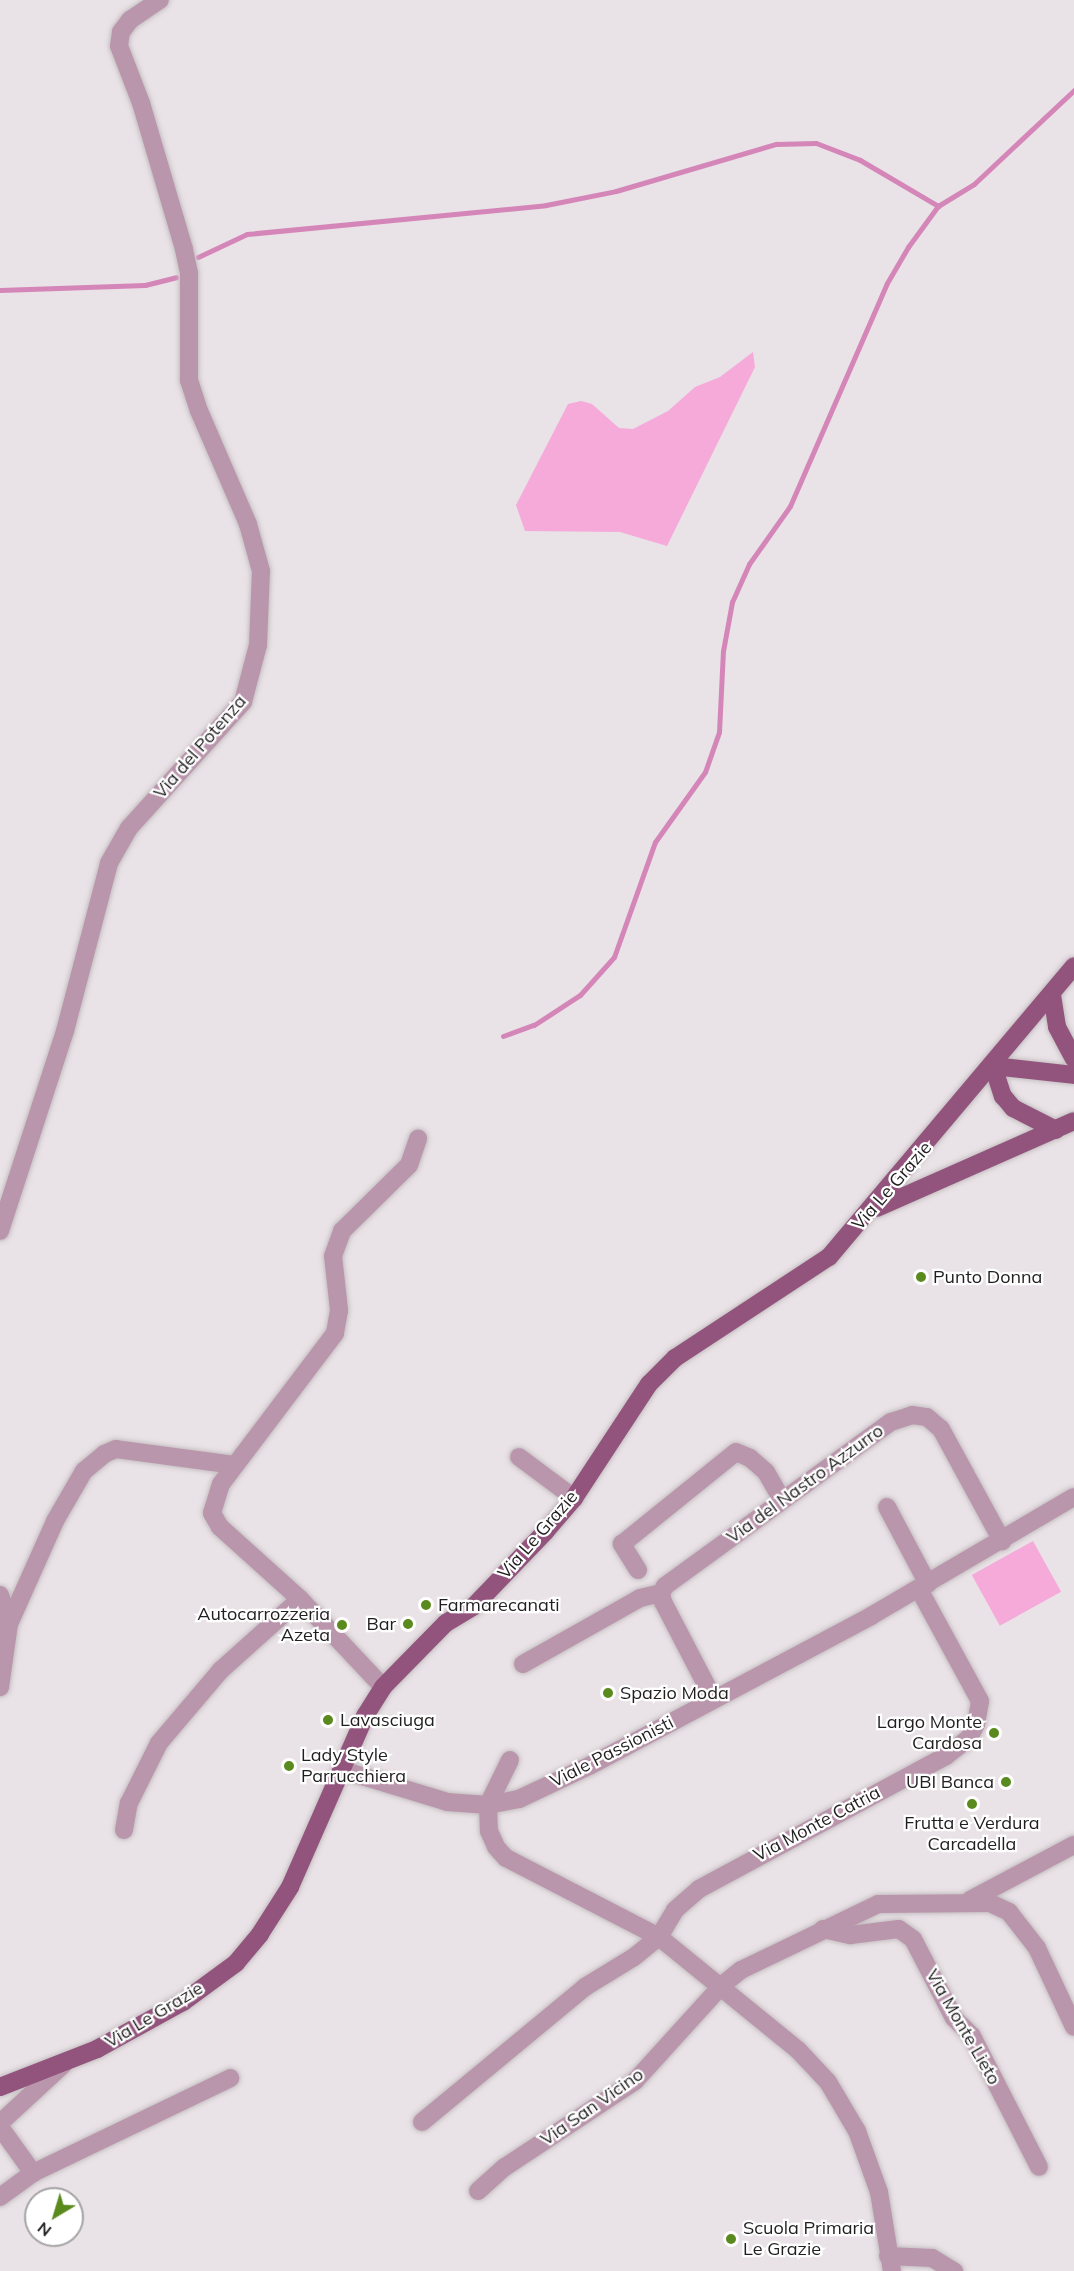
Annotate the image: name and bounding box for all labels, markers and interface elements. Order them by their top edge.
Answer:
street label: Via del Potenza [149,691,251,803]
street label: Via Le Grazie [848,1137,936,1235]
place label: Punto Donna [933,1266,1042,1288]
marker: Punto Donna [914,1270,928,1284]
street label: Via del Nastro Azzurro [723,1420,887,1548]
street label: Via Le Grazie [494,1486,582,1584]
place label: Farmarecanati [438,1594,559,1616]
marker: Farmarecanati [419,1598,433,1612]
place label: Autocarrozzeria Azeta [197,1604,330,1646]
place label: Bar [366,1613,396,1635]
marker: Bar [401,1617,415,1631]
marker: Autocarrozzeria Azeta [335,1618,349,1632]
place label: Spazio Moda [620,1682,729,1704]
marker: Spazio Moda [601,1686,615,1700]
place label: Lavasciuga [340,1709,435,1731]
street label: Viale Passionisti [547,1712,677,1792]
place label: Largo Monte Cardosa [877,1712,982,1754]
marker: Lavasciuga [321,1713,335,1727]
marker: Largo Monte Cardosa [987,1726,1001,1740]
place label: Lady Style Parrucchiera [301,1745,406,1788]
marker: Lady Style Parrucchiera [282,1759,296,1773]
place label: UBI Banca [906,1771,994,1793]
marker: UBI Banca [999,1775,1013,1789]
street label: Via Monte Catria [750,1782,884,1866]
marker: Frutta e Verdura Carcadella [965,1797,979,1811]
place label: Frutta e Verdura Carcadella [904,1813,1040,1856]
street label: Via Monte Lieto [921,1965,1005,2089]
street label: Via Le Grazie [101,1977,207,2053]
street label: Via San Vicino [536,2064,648,2150]
north arrow [24,2187,84,2247]
text: N [33,2218,55,2241]
place label: Scuola Primaria Le Grazie [743,2218,874,2260]
marker: Scuola Primaria Le Grazie [724,2232,738,2246]

